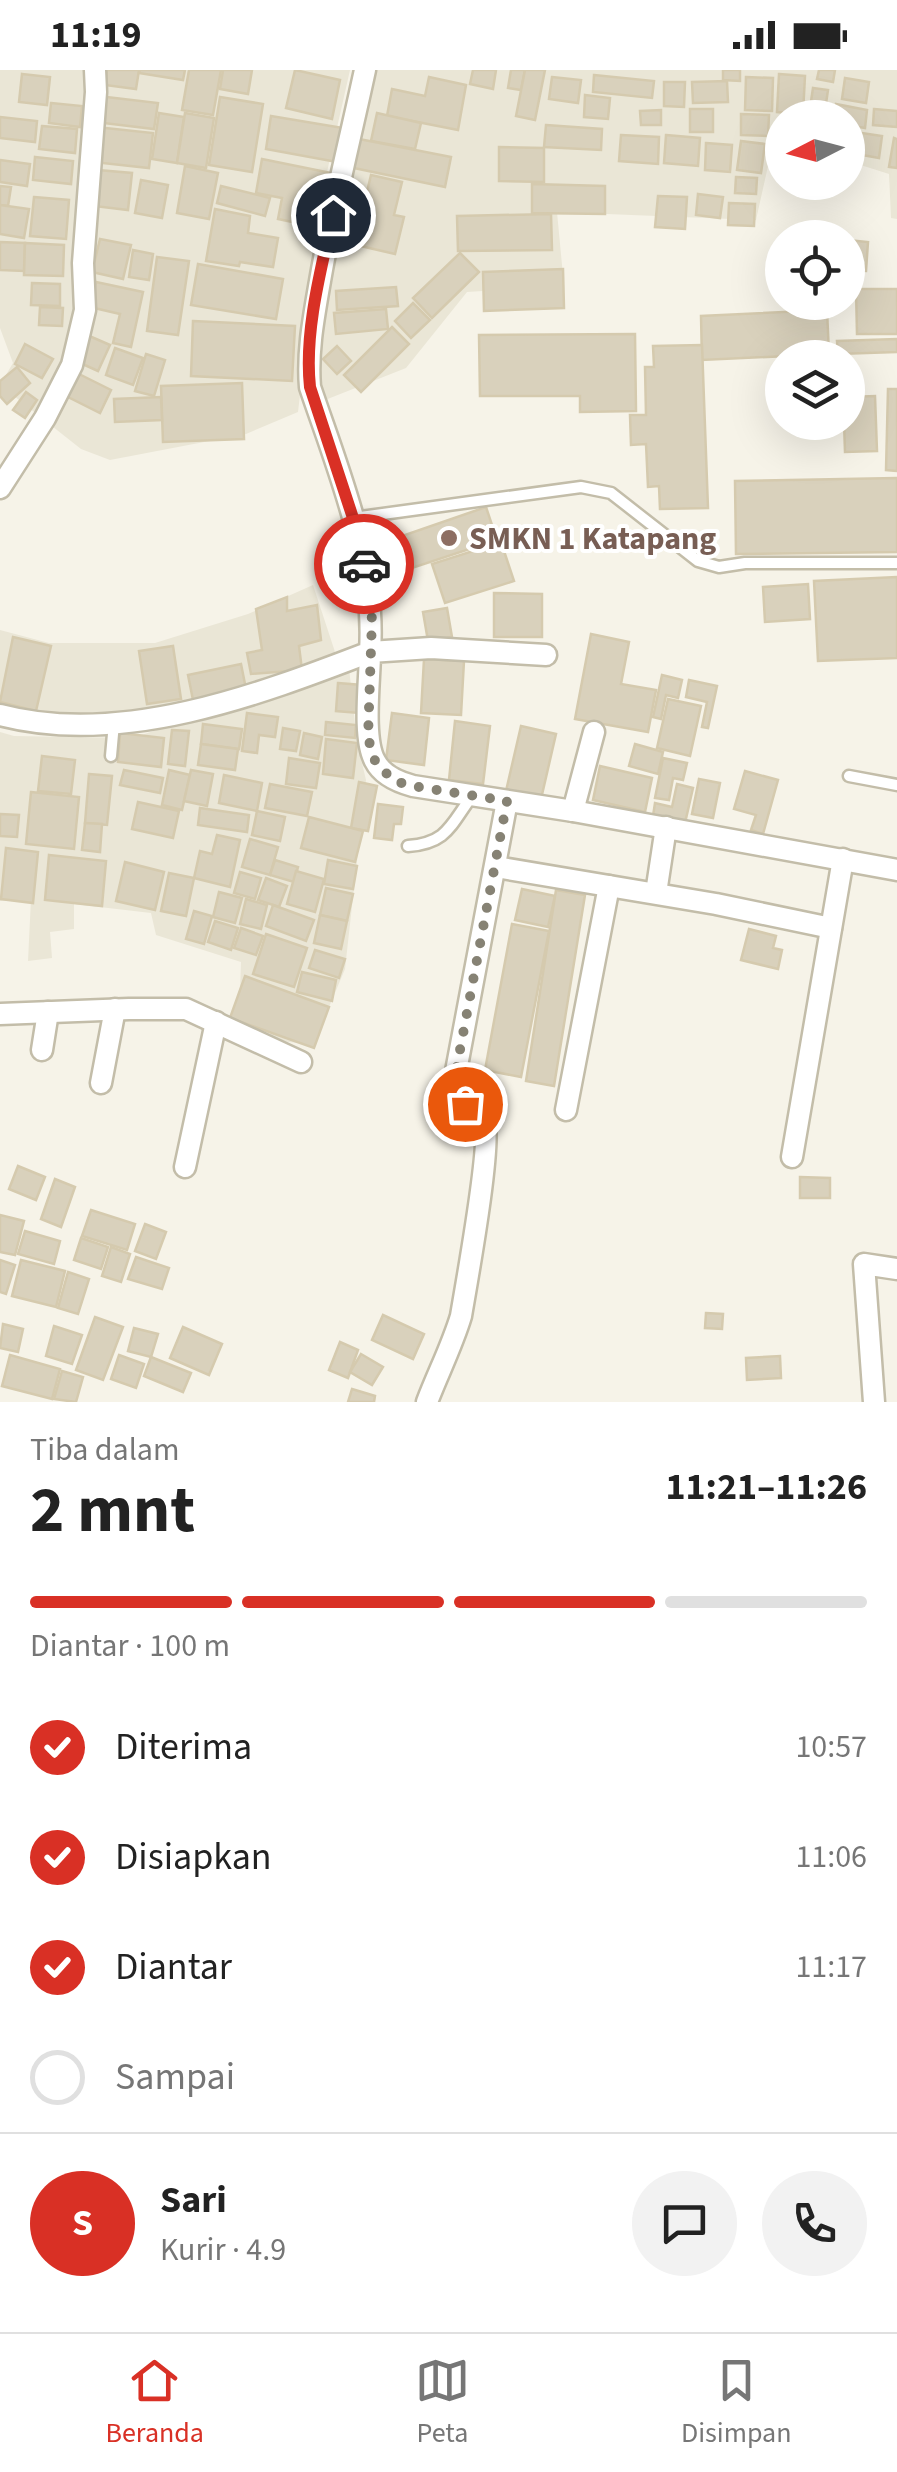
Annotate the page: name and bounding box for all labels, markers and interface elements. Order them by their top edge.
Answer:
text: 11:19 [50,8,142,62]
north arrow [765,100,865,200]
map controls [765,100,865,440]
pin [291,173,376,258]
icon: home [306,188,361,243]
button: locate [765,220,865,320]
button: layers [765,340,865,440]
courier [314,514,414,614]
place label: SMKN 1 Katapang [469,516,716,562]
marker: SMKN 1 Katapang [438,527,460,549]
icon: car [337,537,392,592]
pin [423,1062,508,1147]
icon: bag [438,1077,493,1132]
text: Tiba dalam [30,1427,180,1473]
text: 11:21–11:26 [665,1460,867,1514]
text: 2 mnt [30,1464,195,1557]
text: Diantar · 100 m [30,1623,230,1669]
icon: check [30,1720,85,1775]
text: Diterima [115,1720,252,1774]
text: 10:57 [795,1724,867,1770]
icon: check [30,1830,85,1885]
text: Disiapkan [115,1830,272,1884]
text: 11:06 [795,1834,867,1880]
icon: check [30,1940,85,1995]
text: Diantar [115,1940,232,1994]
text: 11:17 [795,1944,867,1990]
text: Sampai [115,2050,235,2104]
button: chat [632,2171,737,2276]
button: phone [762,2171,867,2276]
text: Sari [160,2173,227,2227]
text: S [72,2196,93,2250]
text: Kurir · 4.9 [160,2227,286,2273]
tab: Beranda [105,2353,204,2453]
tab: Peta [415,2353,470,2453]
tab: Disimpan [681,2353,791,2453]

